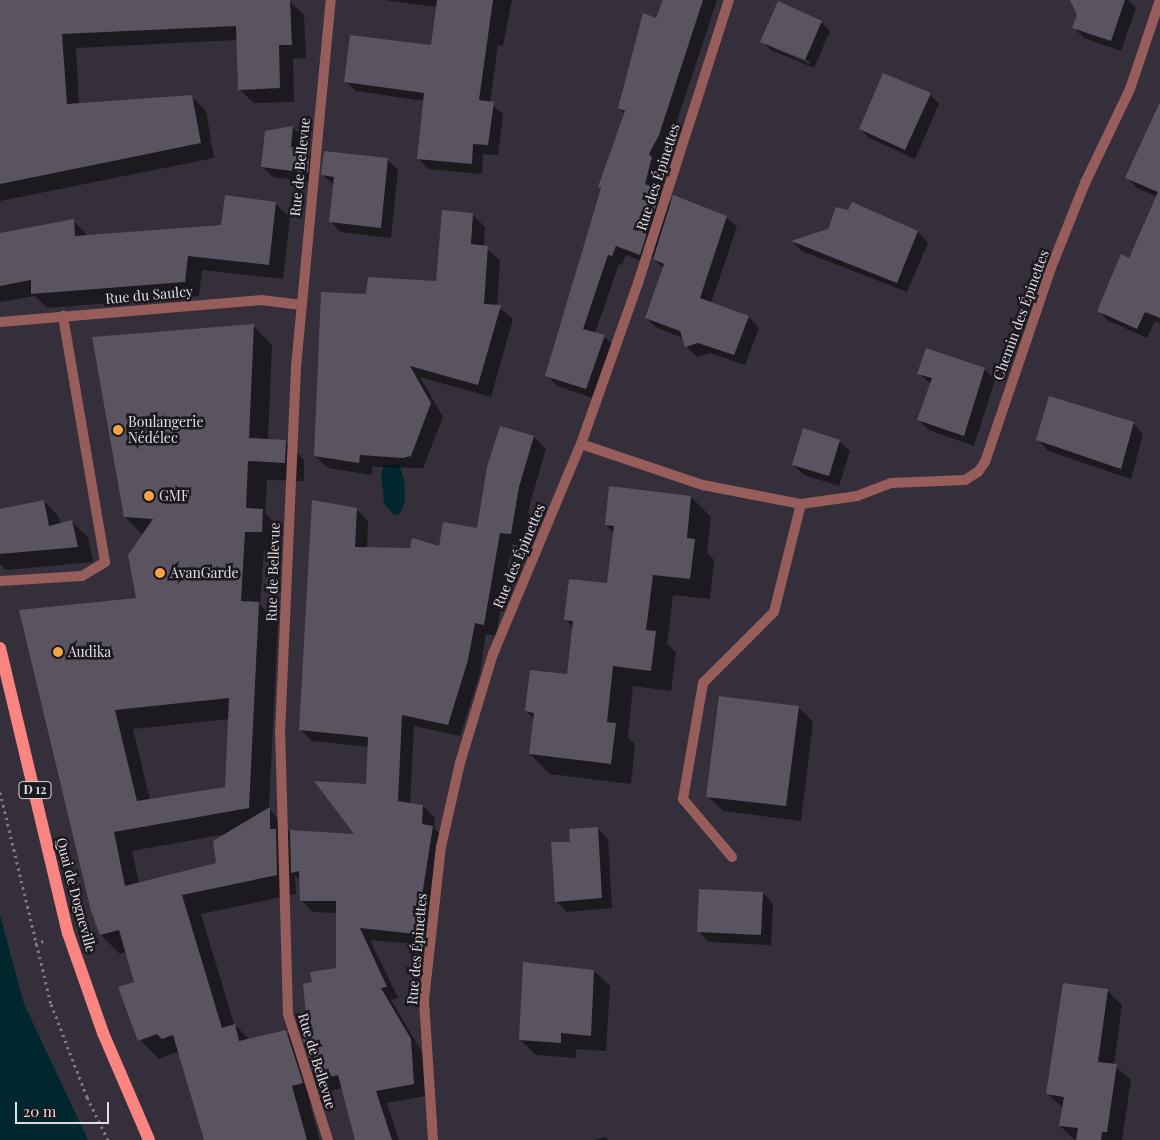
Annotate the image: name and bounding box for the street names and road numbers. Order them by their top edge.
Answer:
street label: Rue de Bellevue [286,117,314,217]
street label: Rue des Épinettes [633,121,683,233]
street label: Chemin des Épinettes [990,248,1052,382]
street label: Rue du Saulcy [104,283,194,307]
street label: Rue des Épinettes [489,501,549,611]
street label: Rue de Bellevue [263,522,283,622]
road number: D 12 [18,780,52,800]
street label: Quai de Dogneville [53,836,99,954]
street label: Rue des Épinettes [404,893,430,1005]
street label: Rue de Bellevue [294,1011,340,1111]

